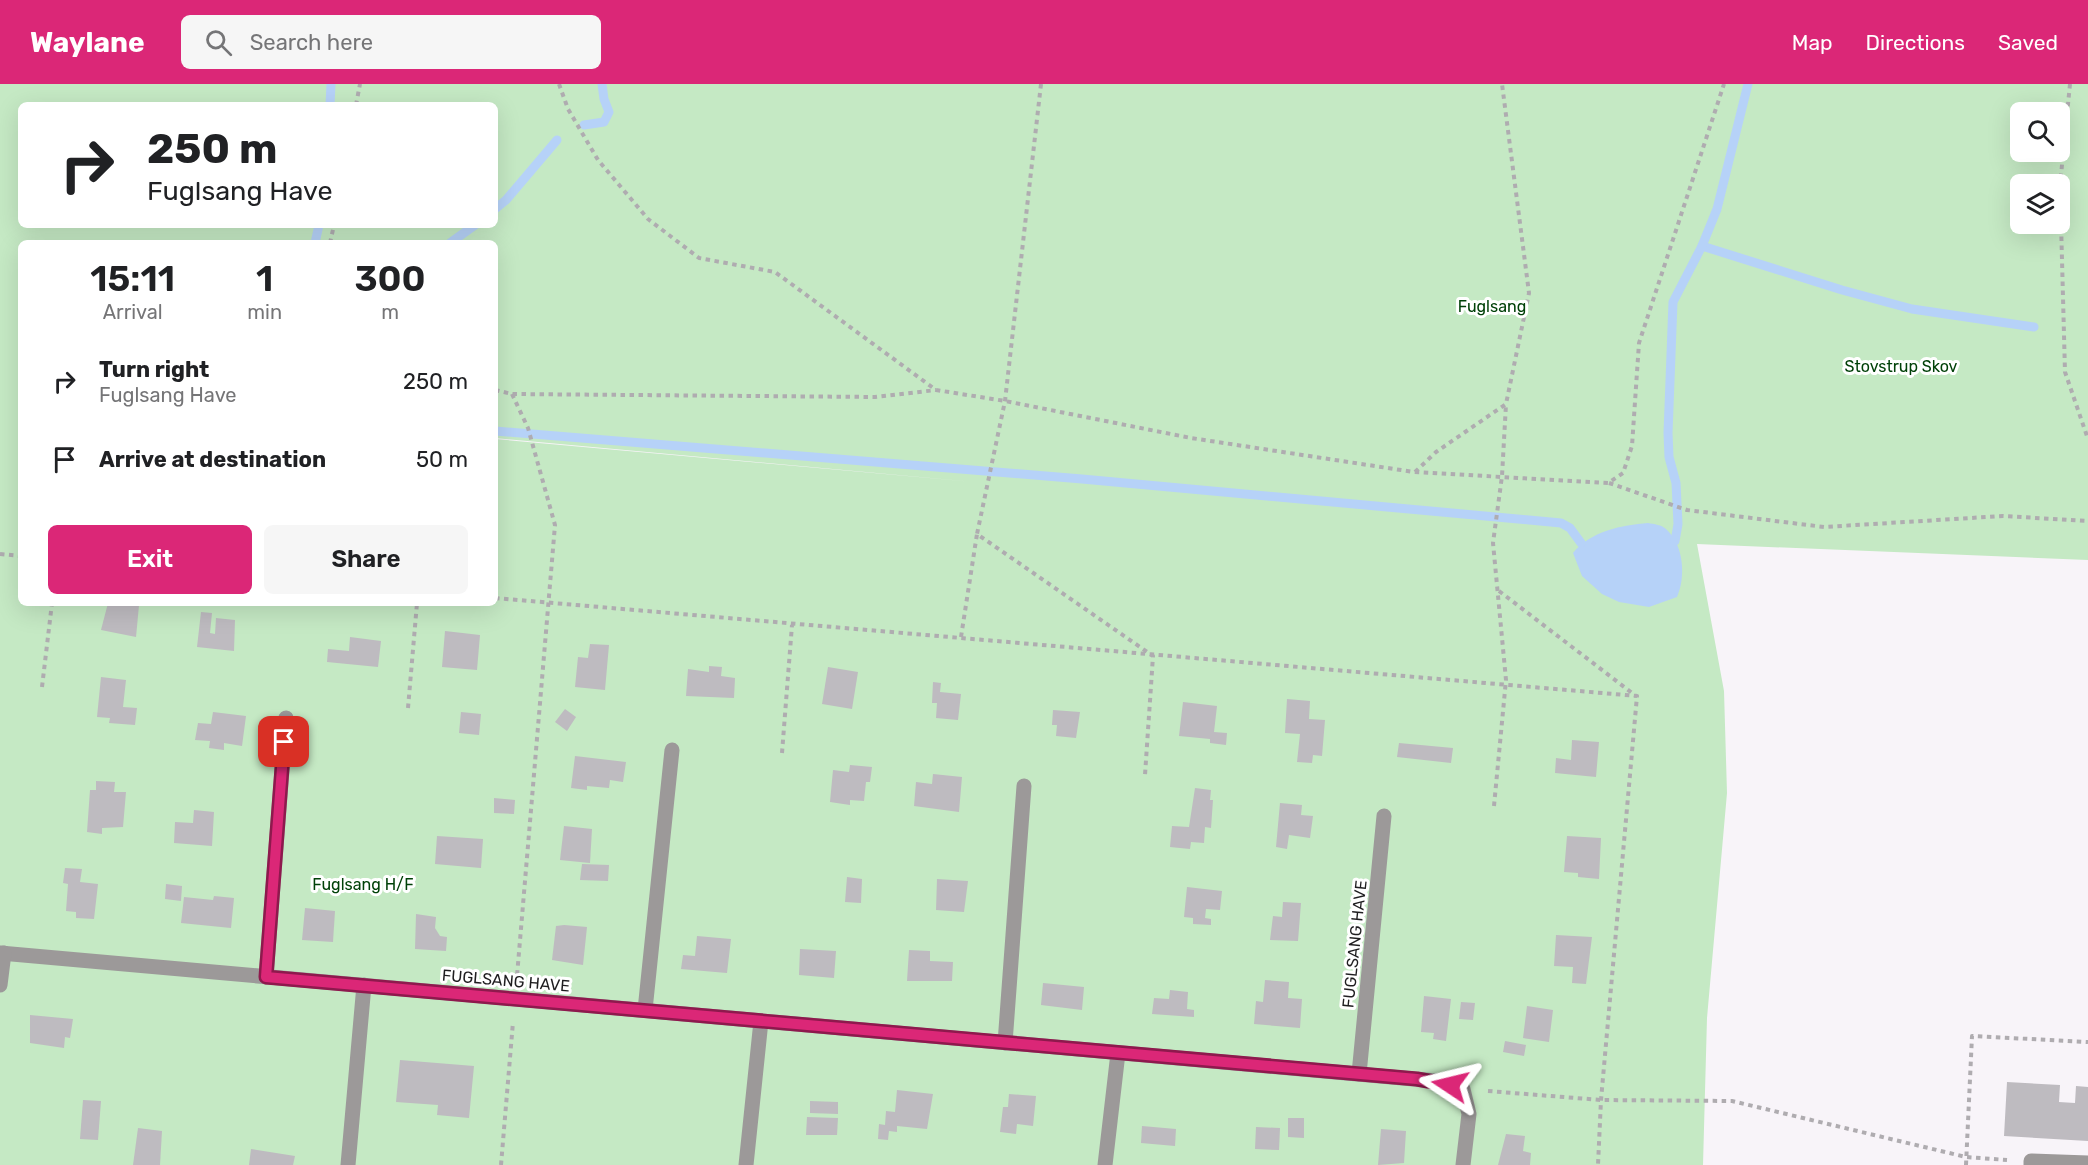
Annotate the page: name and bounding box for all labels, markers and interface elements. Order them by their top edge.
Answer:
search box [181,15,601,69]
text: Waylane [30,26,145,59]
icon: search [202,26,235,59]
text: Search here [250,29,373,56]
text: Map [1792,30,1833,55]
text: Directions [1866,30,1965,55]
text: Saved [1998,30,2058,55]
map controls [2010,102,2070,234]
button: search [2010,102,2070,162]
text: 250 m [147,124,277,174]
icon: right [48,126,126,204]
button: layers [2010,174,2070,234]
text: Fuglsang Have [147,175,333,207]
text: 15:11 [90,257,175,300]
text: 1 [256,257,273,300]
text: 300 [354,257,426,300]
park label: Fuglsang [1458,297,1526,316]
text: Arrival [103,300,163,324]
text: min [247,300,282,324]
text: m [381,300,399,324]
text: Turn right [99,356,209,383]
park label: Stovstrup Skov [1845,357,1958,376]
icon: right [48,365,81,398]
text: 250 m [403,368,468,395]
text: Fuglsang Have [99,383,237,407]
icon: arrive [48,443,81,476]
text: Arrive at destination [99,446,326,473]
text: 50 m [416,446,468,473]
button: Exit [48,525,252,594]
button: Share [264,525,468,594]
pin [258,716,309,767]
icon: arrive [267,725,300,758]
park label: Fuglsang H/F [312,875,414,894]
street label: FUGLSANG HAVE [1338,879,1371,1009]
street label: FUGLSANG HAVE [441,965,571,996]
position arrow [1418,1053,1482,1117]

